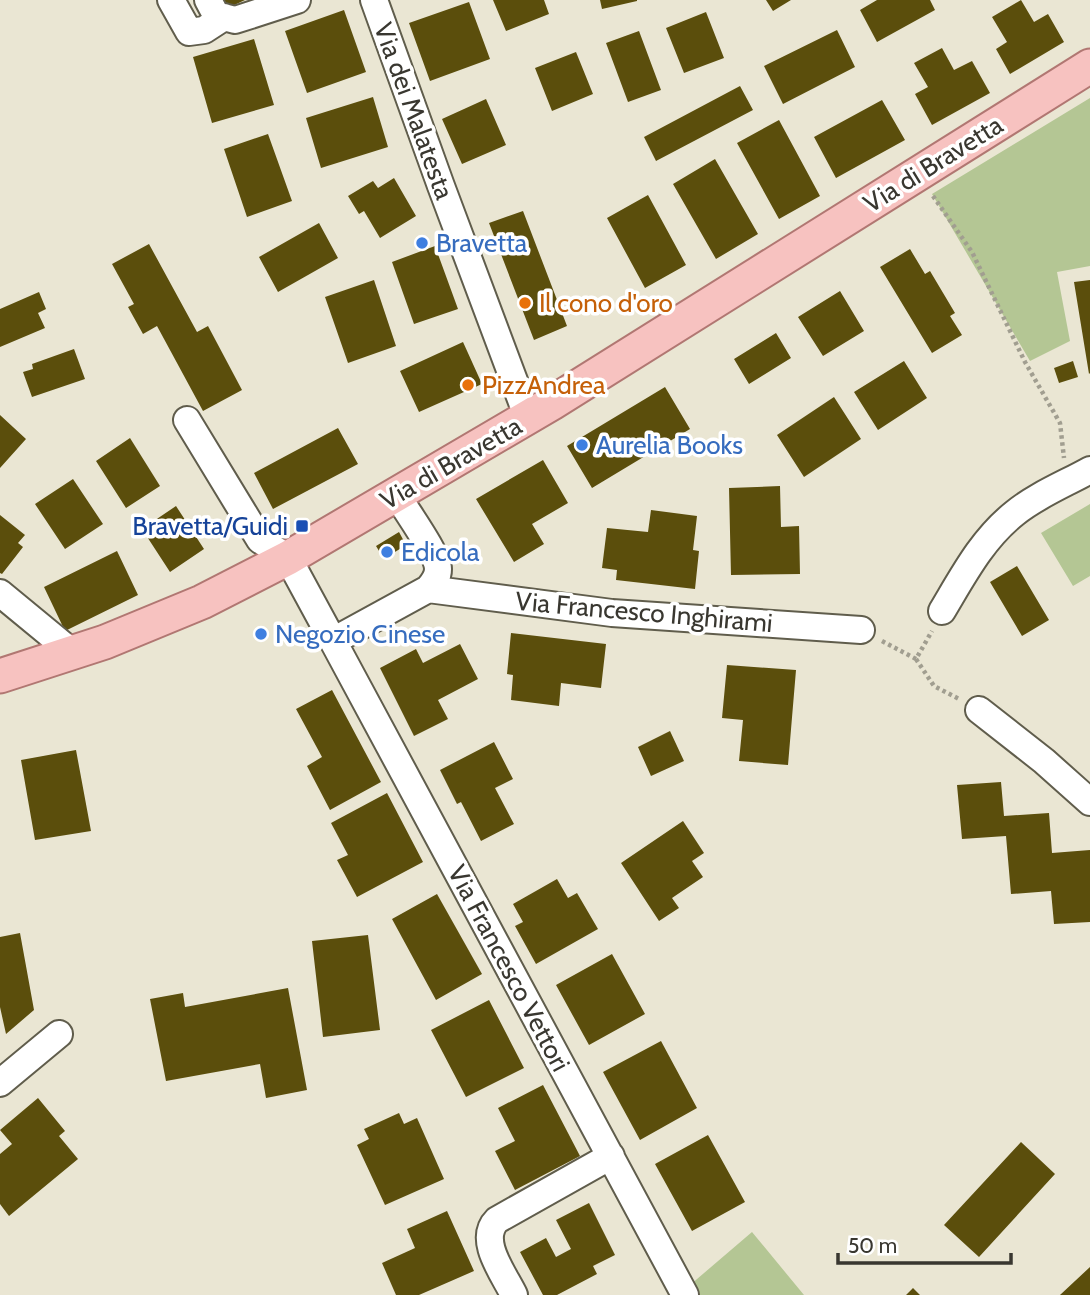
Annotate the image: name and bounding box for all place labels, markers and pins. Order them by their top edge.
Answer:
place label: Bravetta [436,227,528,259]
marker: Bravetta [414,235,430,251]
place label: Il cono d'oro [539,287,673,319]
marker: Il cono d'oro [517,295,533,311]
place label: PizzAndrea [482,369,606,401]
marker: PizzAndrea [460,377,476,393]
place label: Aurelia Books [596,429,743,461]
marker: Aurelia Books [574,437,590,453]
place label: Bravetta/Guidi [132,510,288,542]
marker: Bravetta/Guidi [294,518,310,534]
place label: Edicola [401,536,480,568]
marker: Edicola [379,544,395,560]
place label: Negozio Cinese [275,618,445,650]
marker: Negozio Cinese [253,626,269,642]

